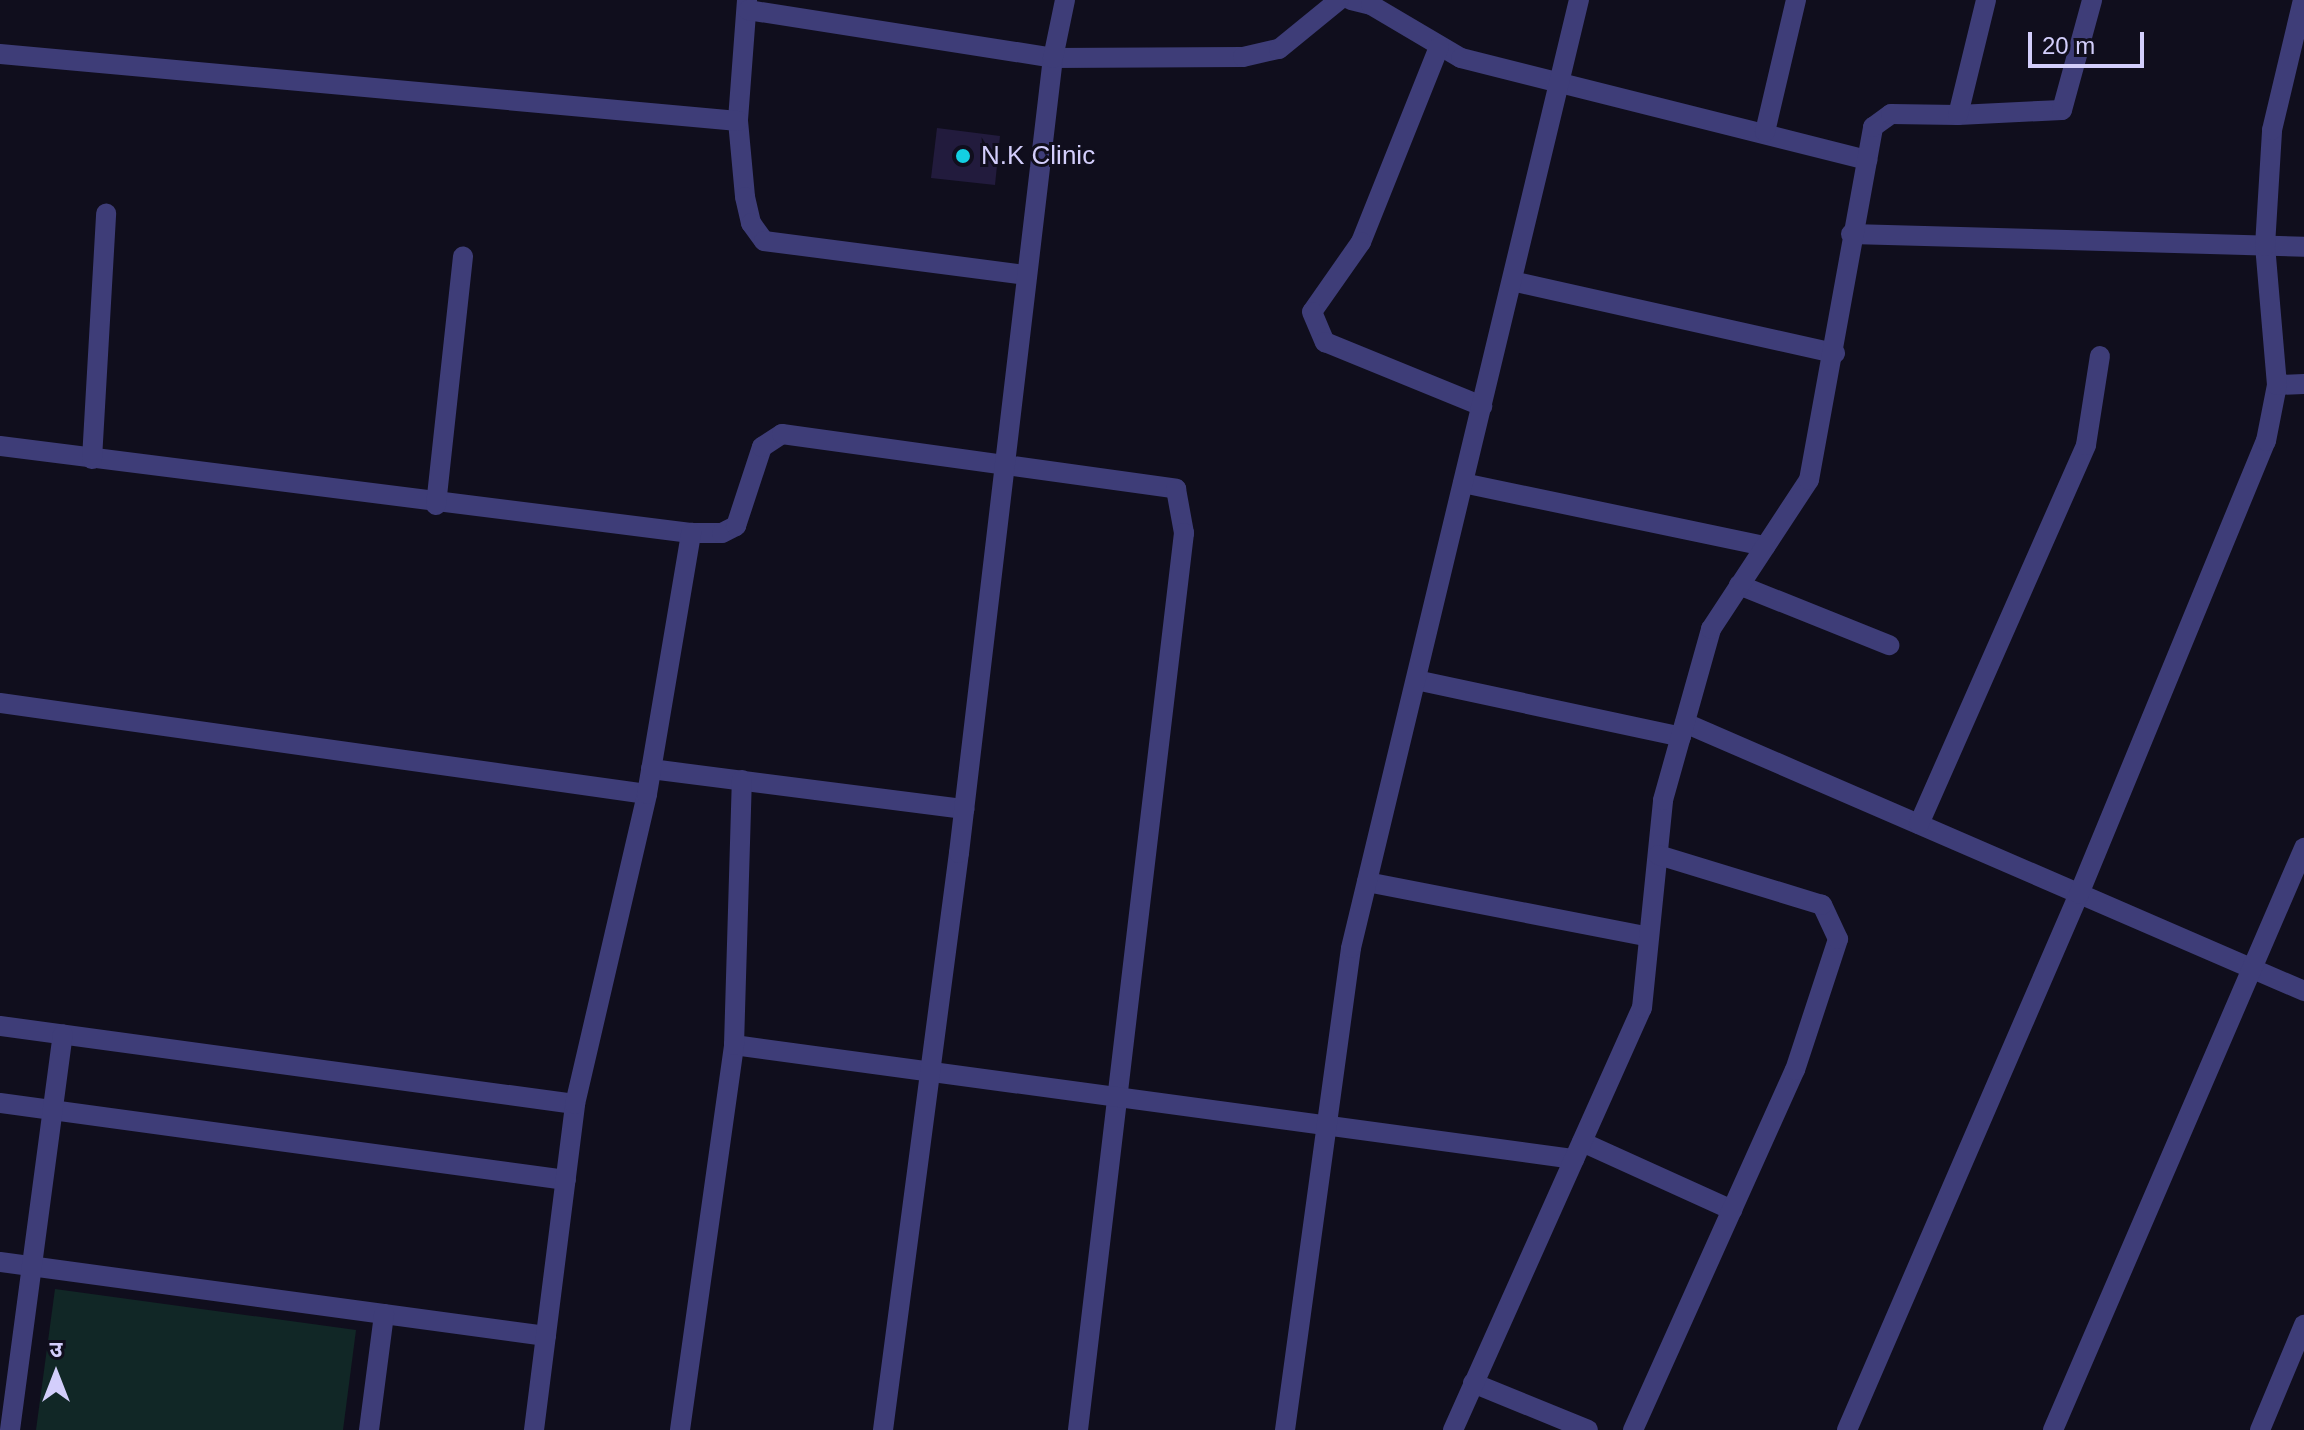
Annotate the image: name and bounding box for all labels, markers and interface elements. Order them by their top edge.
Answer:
scale bar [2032,16,2148,66]
text: 20 m [2042,32,2095,59]
place label: N.K Clinic [981,140,1095,172]
marker: N.K Clinic [952,145,974,167]
north arrow [16,1334,96,1414]
text: उ [50,1337,62,1362]

